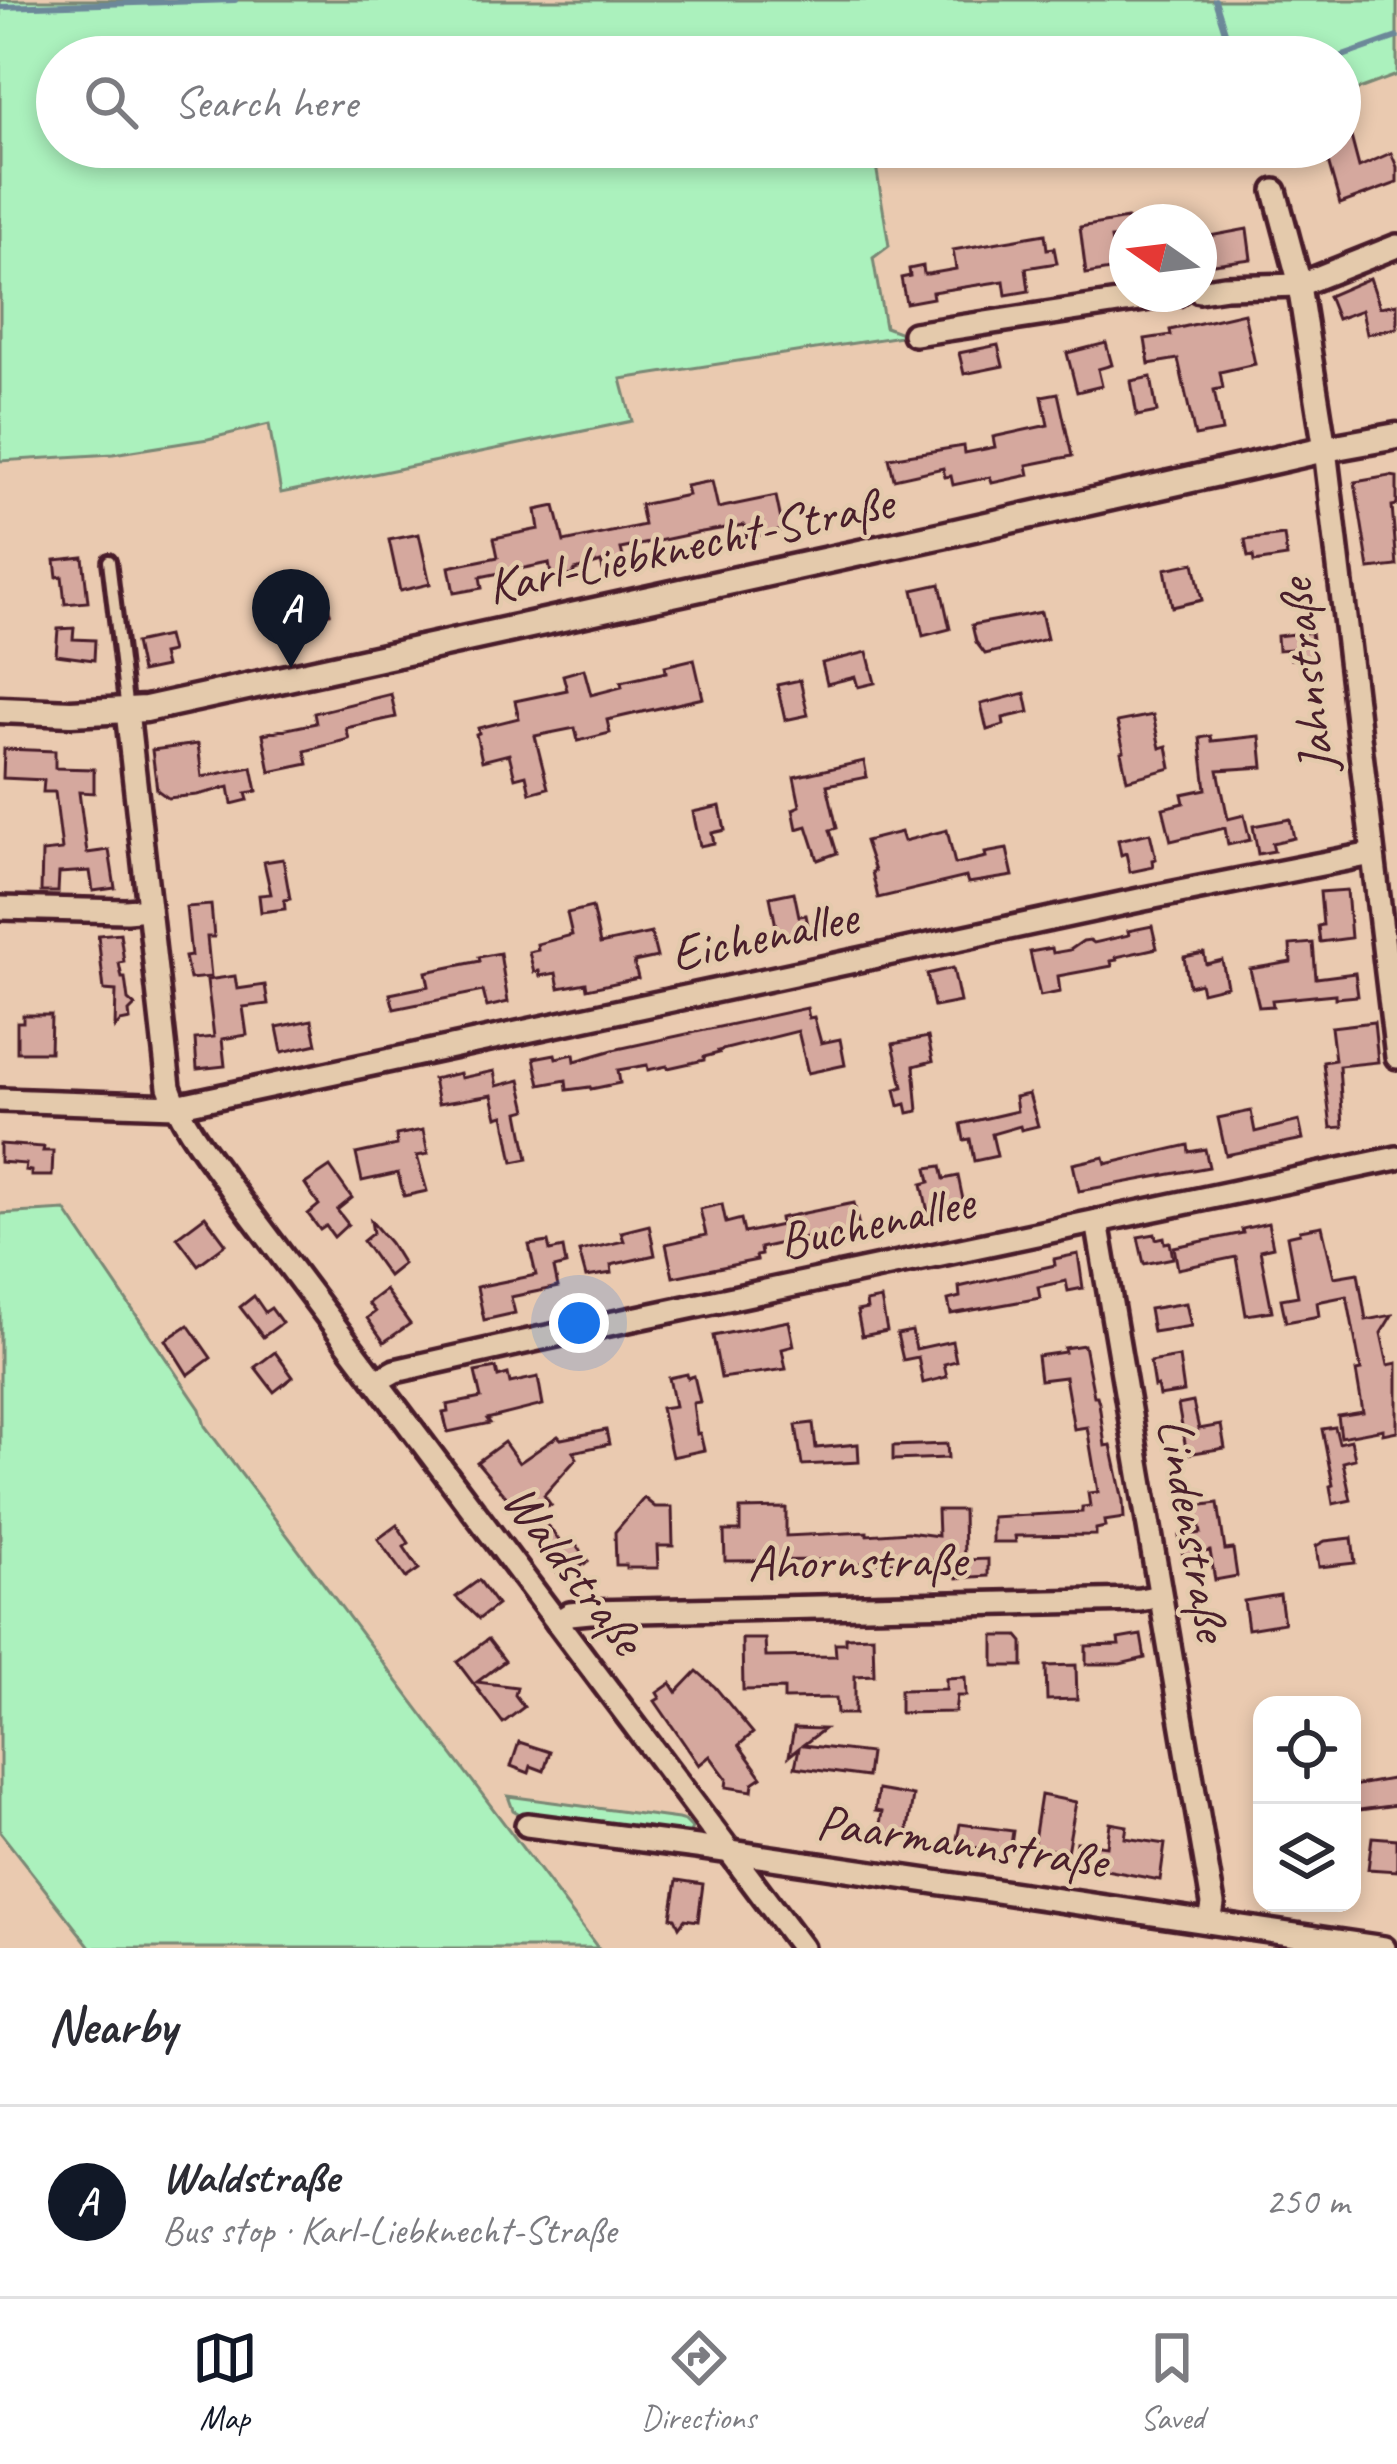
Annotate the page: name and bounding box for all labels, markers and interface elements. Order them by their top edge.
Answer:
search box [36,36,1361,168]
icon: search [78,69,144,135]
text: Search here [174,74,357,131]
north arrow [1109,204,1217,312]
street label: Karl-Liebknecht-Straße [481,469,902,618]
pin: A [252,569,330,668]
street label: Jahnstraße [1262,572,1350,779]
street label: Eichenallee [665,883,866,986]
street label: Buchenallee [773,1168,983,1273]
your location [549,1293,609,1353]
street label: Lindenstraße [1143,1413,1246,1649]
street label: Waldstraße [489,1471,661,1670]
street label: Ahornstraße [747,1527,970,1595]
map controls [1253,1696,1361,1912]
button: locate [1253,1696,1361,1804]
street label: Paarmannstraße [813,1789,1115,1894]
button: layers [1253,1804,1361,1912]
text: Nearby [48,1994,176,2058]
text: Waldstraße [162,2149,339,2206]
text: A [77,2177,97,2226]
text: 250 m [1265,2177,1349,2226]
text: Bus stop · Karl-Liebknecht-Straße [162,2206,616,2255]
tab: Map [192,2325,258,2439]
tab: Directions [641,2325,756,2439]
tab: Saved [1139,2325,1205,2439]

